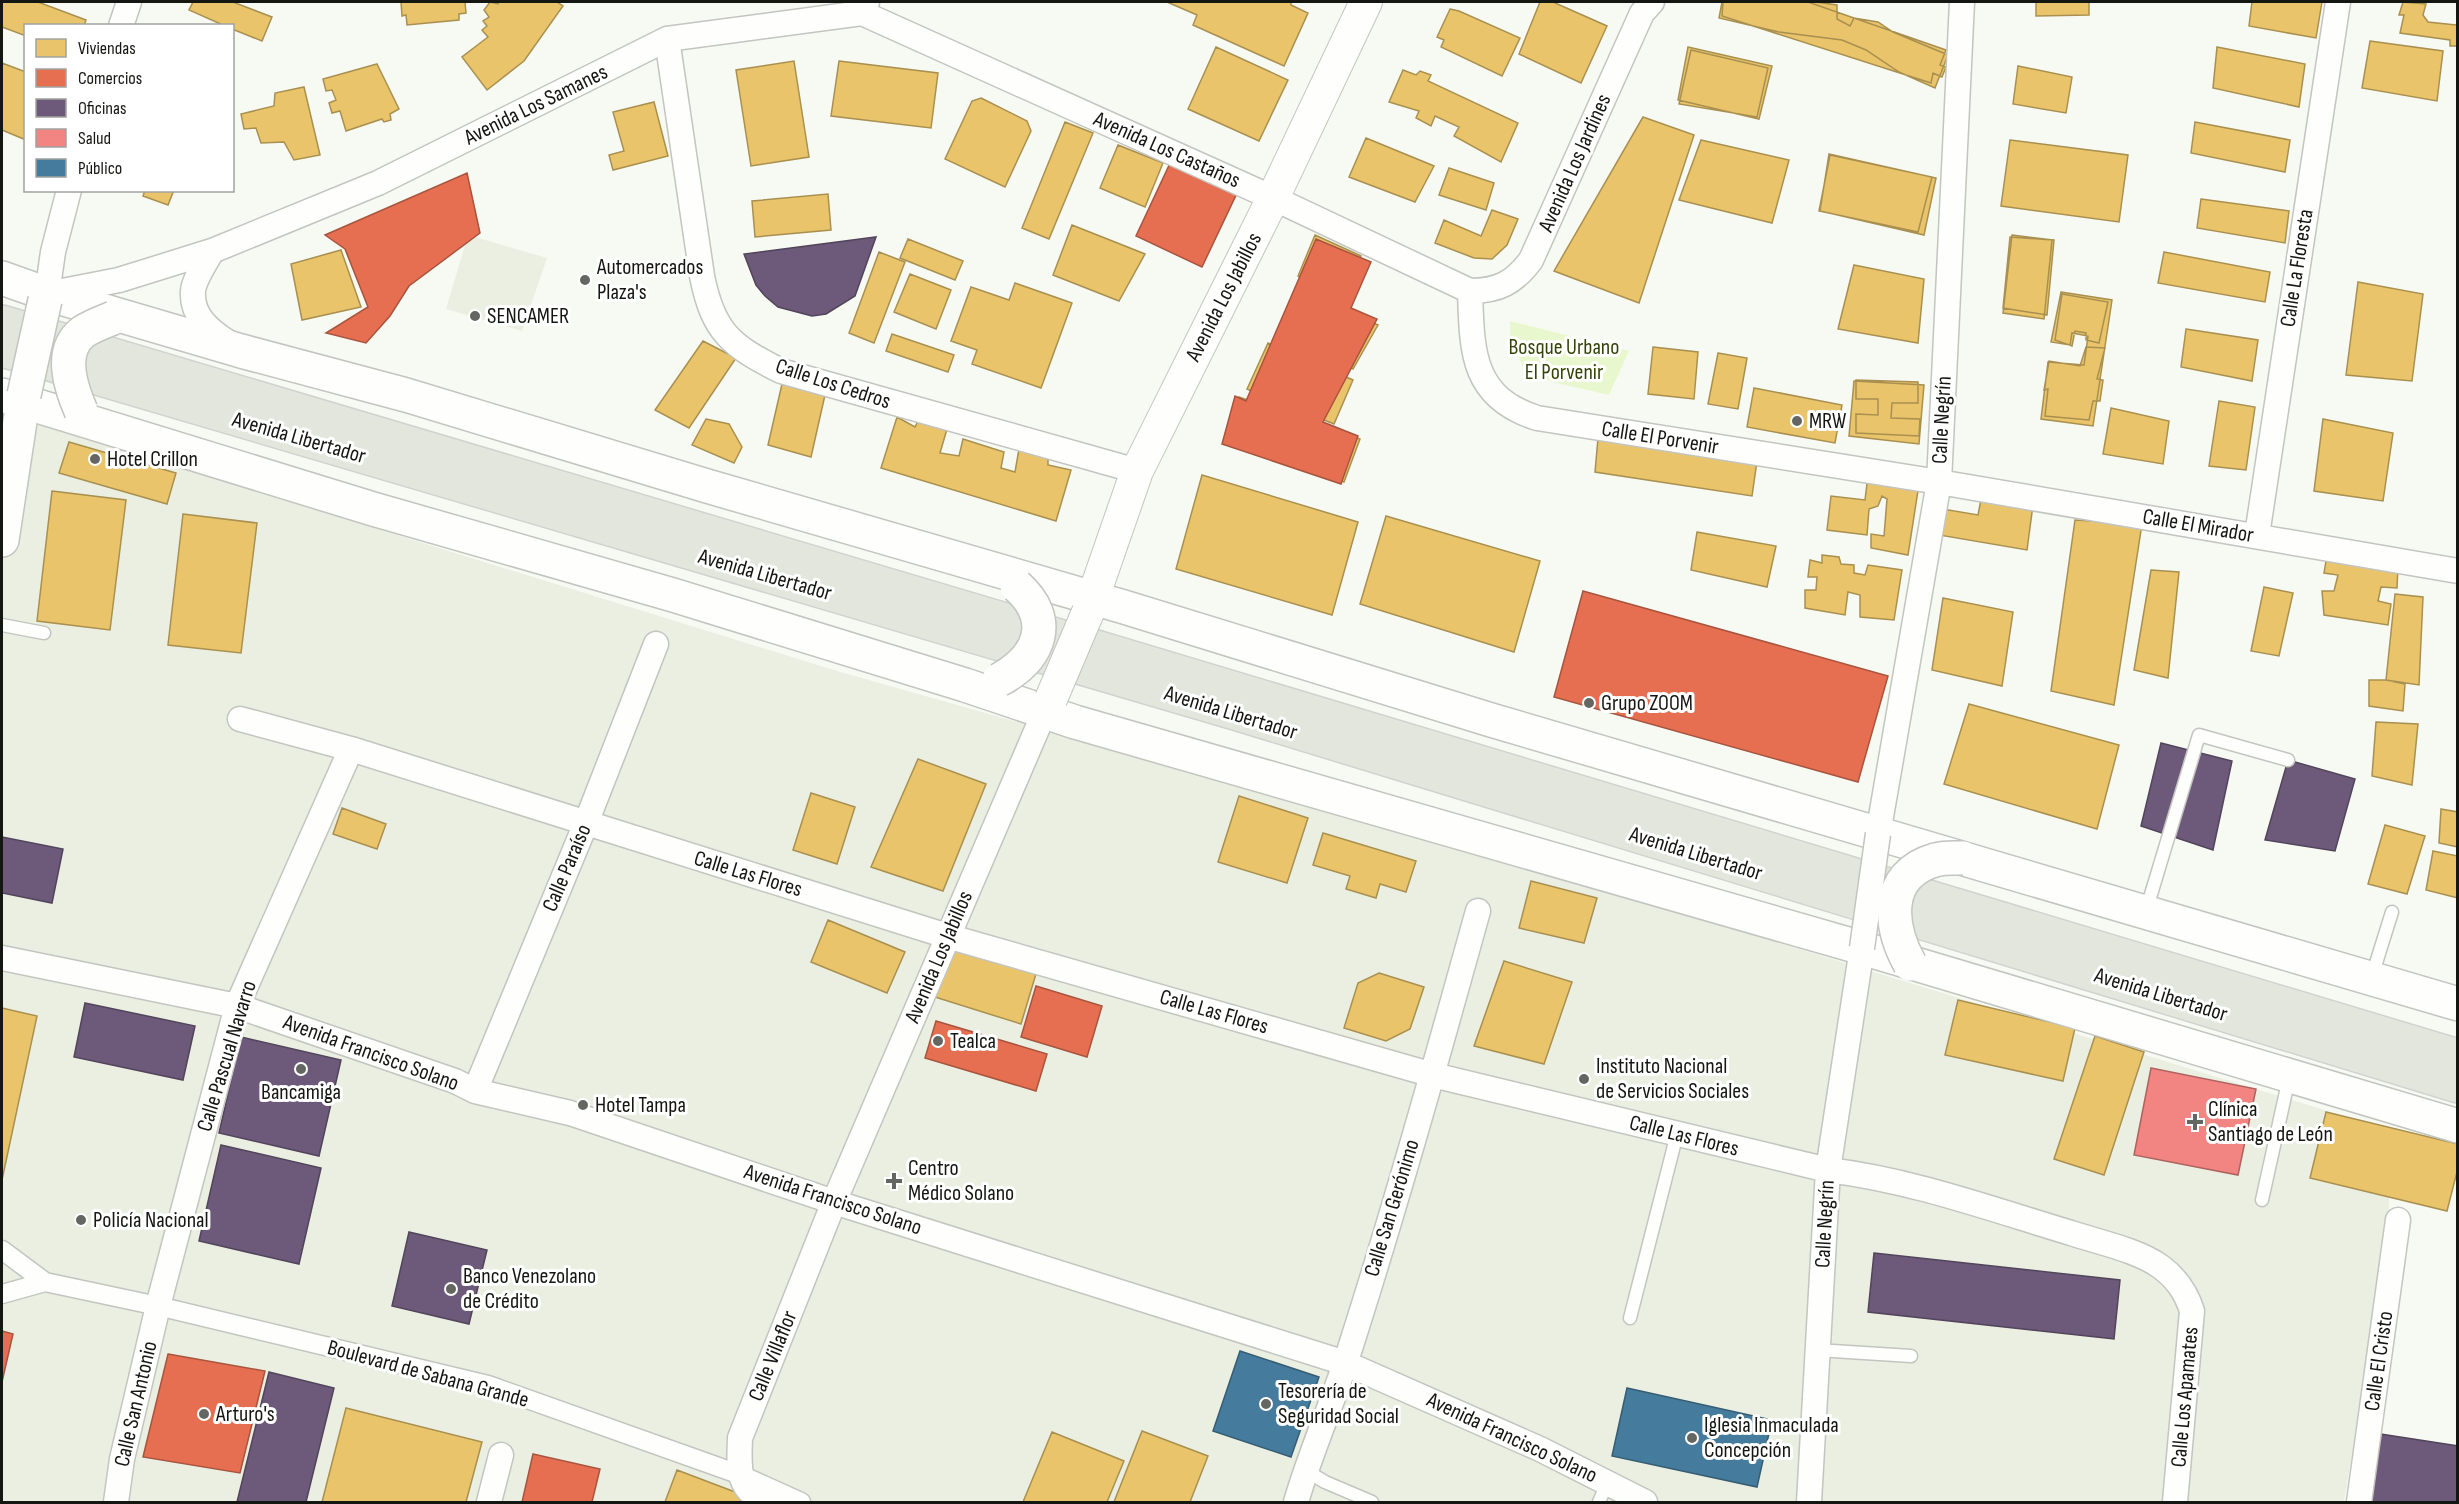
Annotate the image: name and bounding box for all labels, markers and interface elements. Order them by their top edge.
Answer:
legend [24,24,234,192]
text: Viviendas [78,38,136,59]
street label: Avenida Los Samanes [459,59,612,152]
text: Comercios [78,68,142,89]
street label: Avenida Los Jardines [1532,90,1617,237]
text: Oficinas [78,98,126,119]
street label: Avenida Los Castaños [1089,105,1245,194]
text: Salud [78,128,111,149]
text: Público [78,158,122,179]
street label: Calle La Floresta [2274,207,2320,329]
street label: Avenida Los Jabillos [1180,228,1268,367]
place label: Automercados Plaza's [596,254,703,306]
marker: Automercados Plaza's [578,273,592,287]
place label: SENCAMER [487,303,569,330]
marker: SENCAMER [468,309,482,323]
park label: Bosque Urbano El Porvenir [1509,334,1619,386]
street label: Calle Los Cedros [772,353,894,415]
street label: Calle Negrín [1926,375,1958,465]
street label: Avenida Libertador [228,406,369,470]
place label: MRW [1809,408,1846,435]
marker: MRW [1790,414,1804,428]
street label: Calle El Porvenir [1600,415,1720,461]
place label: Hotel Crillon [107,446,198,473]
marker: Hotel Crillon [88,452,102,466]
street label: Calle El Mirador [2140,503,2256,549]
street label: Avenida Libertador [694,543,835,607]
street label: Avenida Libertador [1160,680,1301,746]
place label: Grupo ZOOM [1601,690,1693,717]
marker: Grupo ZOOM [1582,696,1596,710]
street label: Calle Paraíso [537,820,597,916]
street label: Avenida Libertador [1625,821,1766,887]
street label: Calle Las Flores [691,845,805,903]
street label: Avenida Los Jabillos [899,887,979,1028]
street label: Avenida Libertador [2090,962,2231,1028]
street label: Calle Pascual Navarro [191,977,263,1135]
street label: Calle Las Flores [1157,984,1271,1040]
street label: Avenida Francisco Solano [279,1008,463,1097]
place label: Tealca [950,1028,996,1055]
marker: Tealca [931,1034,945,1048]
place label: Instituto Nacional de Servicios Sociales [1596,1053,1749,1105]
marker: Bancamiga [294,1062,308,1076]
marker: Instituto Nacional de Servicios Sociales [1577,1072,1591,1086]
place label: Bancamiga [261,1079,341,1106]
place label: Hotel Tampa [595,1092,686,1119]
place label: Clínica Santiago de León [2208,1096,2333,1148]
marker: Hotel Tampa [576,1098,590,1112]
street label: Calle Las Flores [1627,1109,1741,1163]
marker: Clínica Santiago de León [2186,1113,2204,1131]
street label: Calle San Gerónimo [1358,1136,1426,1280]
place label: Centro Médico Solano [908,1155,1014,1207]
street label: Avenida Francisco Solano [740,1158,925,1241]
marker: Centro Médico Solano [885,1172,903,1190]
street label: Calle Negrín [1809,1179,1841,1269]
place label: Policía Nacional [93,1207,209,1234]
marker: Policía Nacional [74,1213,88,1227]
place label: Banco Venezolano de Crédito [463,1263,596,1315]
marker: Banco Venezolano de Crédito [444,1282,458,1296]
street label: Calle Villaflor [743,1307,803,1405]
street label: Calle El Cristo [2359,1309,2399,1413]
street label: Calle Los Apamates [2165,1326,2205,1468]
street label: Boulevard de Sabana Grande [324,1334,532,1414]
street label: Calle San Antonio [108,1339,164,1469]
place label: Tesorería de Seguridad Social [1278,1378,1399,1430]
street label: Avenida Francisco Solano [1422,1386,1602,1489]
marker: Tesorería de Seguridad Social [1259,1397,1273,1411]
place label: Arturo's [215,1401,275,1428]
marker: Arturo's [197,1407,211,1421]
place label: Iglesia Inmaculada Concepción [1704,1412,1839,1464]
marker: Iglesia Inmaculada Concepción [1685,1431,1699,1445]

